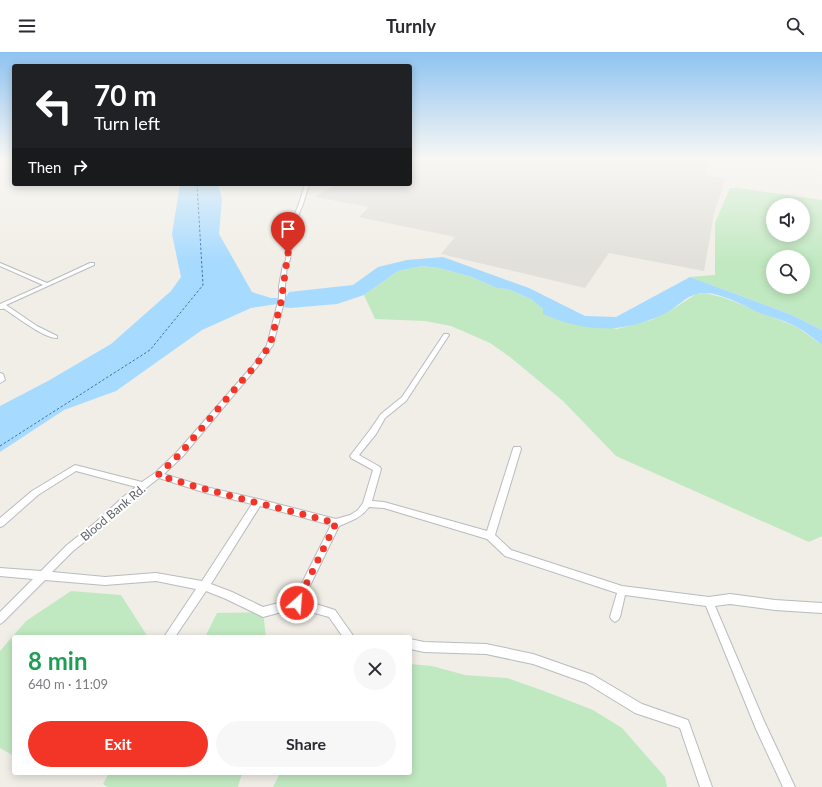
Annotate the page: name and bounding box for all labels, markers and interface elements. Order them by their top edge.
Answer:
icon: menu [16,15,38,37]
text: Turnly [386,15,436,37]
icon: search [784,15,806,37]
text: 70 m [94,78,157,112]
icon: left [28,80,80,132]
text: Turn left [94,112,160,134]
icon: right [69,156,91,178]
text: Then [28,158,61,176]
map controls [766,198,810,294]
button: sound [766,198,810,242]
pin [271,212,305,253]
icon: arrive [277,218,299,240]
button: search [766,250,810,294]
street label: Blood Bank Rd. [77,481,148,544]
position arrow [276,582,318,624]
text: 8 min [28,646,88,675]
button: close [354,648,396,690]
text: 640 m · 11:09 [28,676,108,692]
button: Exit [28,721,208,767]
button: Share [216,721,396,767]

